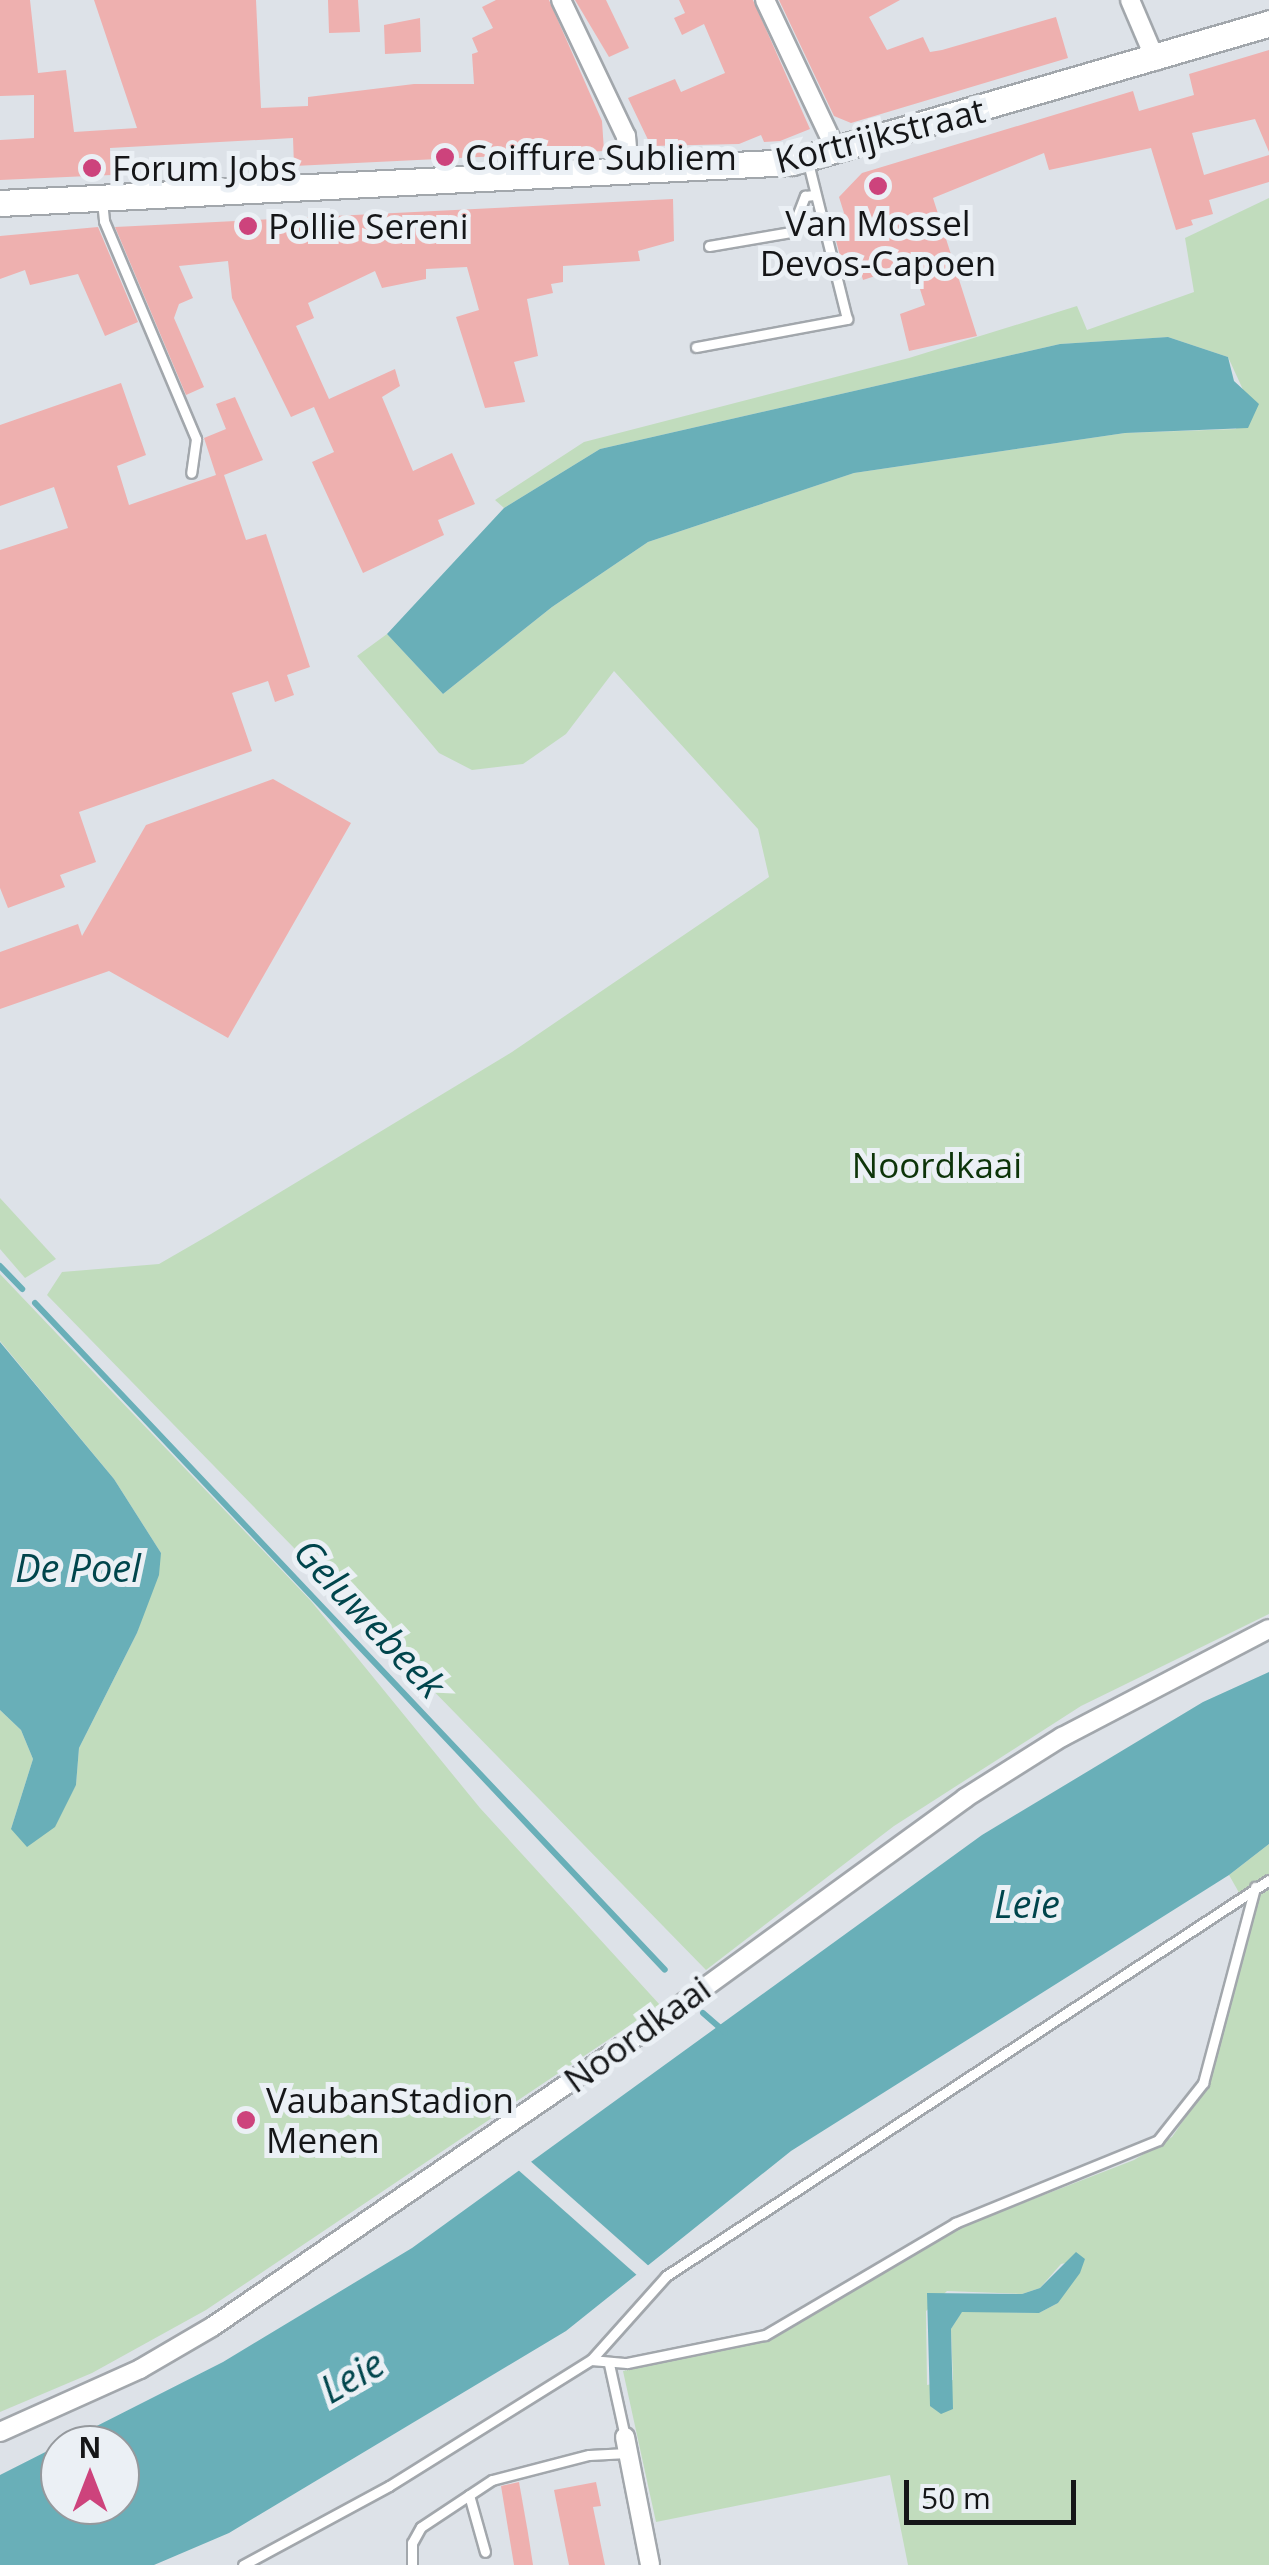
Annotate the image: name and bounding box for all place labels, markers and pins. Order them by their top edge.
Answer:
place label: Coiffure Subliem [465,136,737,178]
marker: Coiffure Subliem [434,146,456,168]
place label: Forum Jobs [112,147,297,189]
marker: Forum Jobs [81,157,103,179]
marker: Van Mossel Devos-Capoen [867,175,889,197]
place label: Van Mossel Devos-Capoen [760,202,996,284]
place label: Pollie Sereni [268,205,468,247]
marker: Pollie Sereni [237,215,259,237]
place label: VaubanStadion Menen [266,2079,514,2161]
marker: VaubanStadion Menen [235,2109,257,2131]

